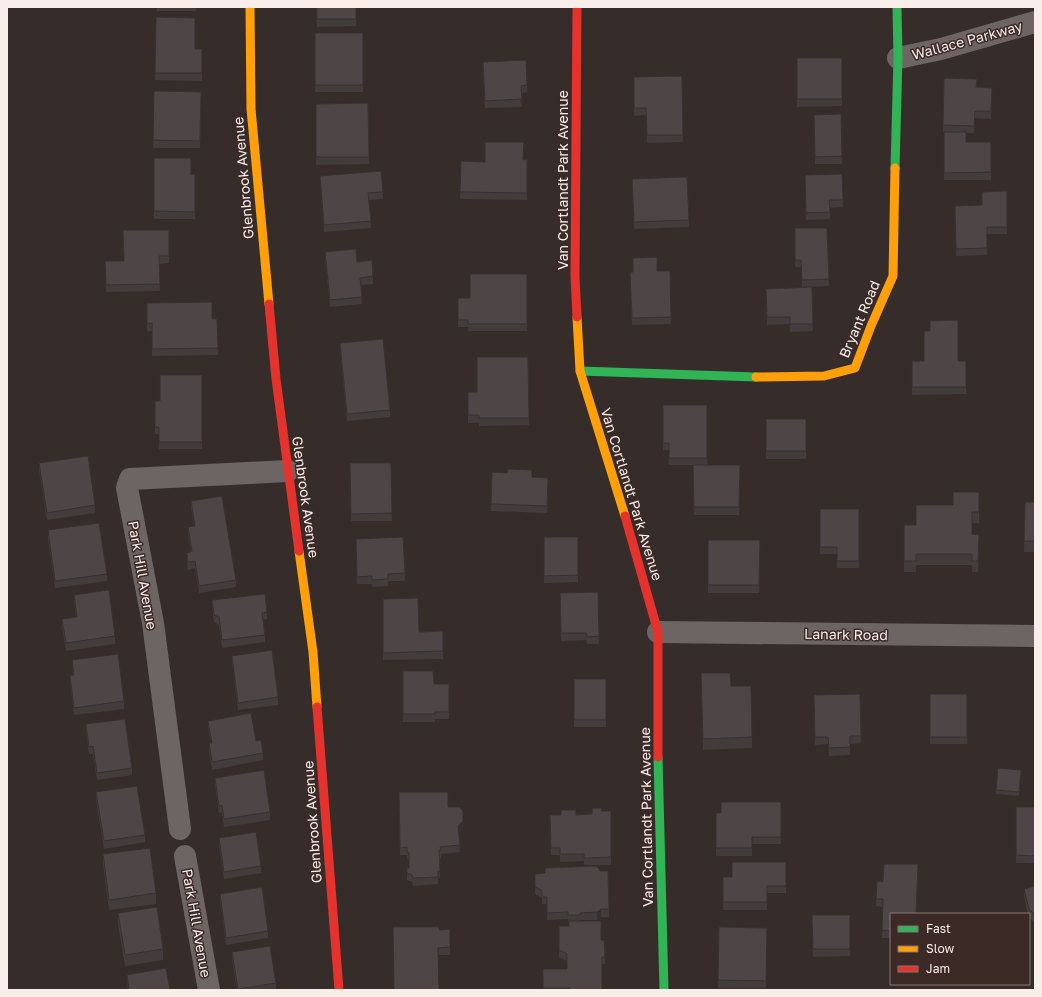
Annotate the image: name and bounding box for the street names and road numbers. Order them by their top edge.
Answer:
street label: Wallace Parkway [910,17,1024,63]
street label: Van Cortlandt Park Avenue [554,90,571,270]
street label: Glenbrook Avenue [229,116,257,240]
street label: Bryant Road [835,278,883,360]
street label: Van Cortlandt Park Avenue [598,406,666,582]
street label: Glenbrook Avenue [289,435,323,559]
street label: Park Hill Avenue [125,519,161,631]
street label: Lanark Road [804,625,888,643]
street label: Van Cortlandt Park Avenue [636,727,656,907]
street label: Glenbrook Avenue [299,760,325,884]
street label: Park Hill Avenue [179,867,215,979]

